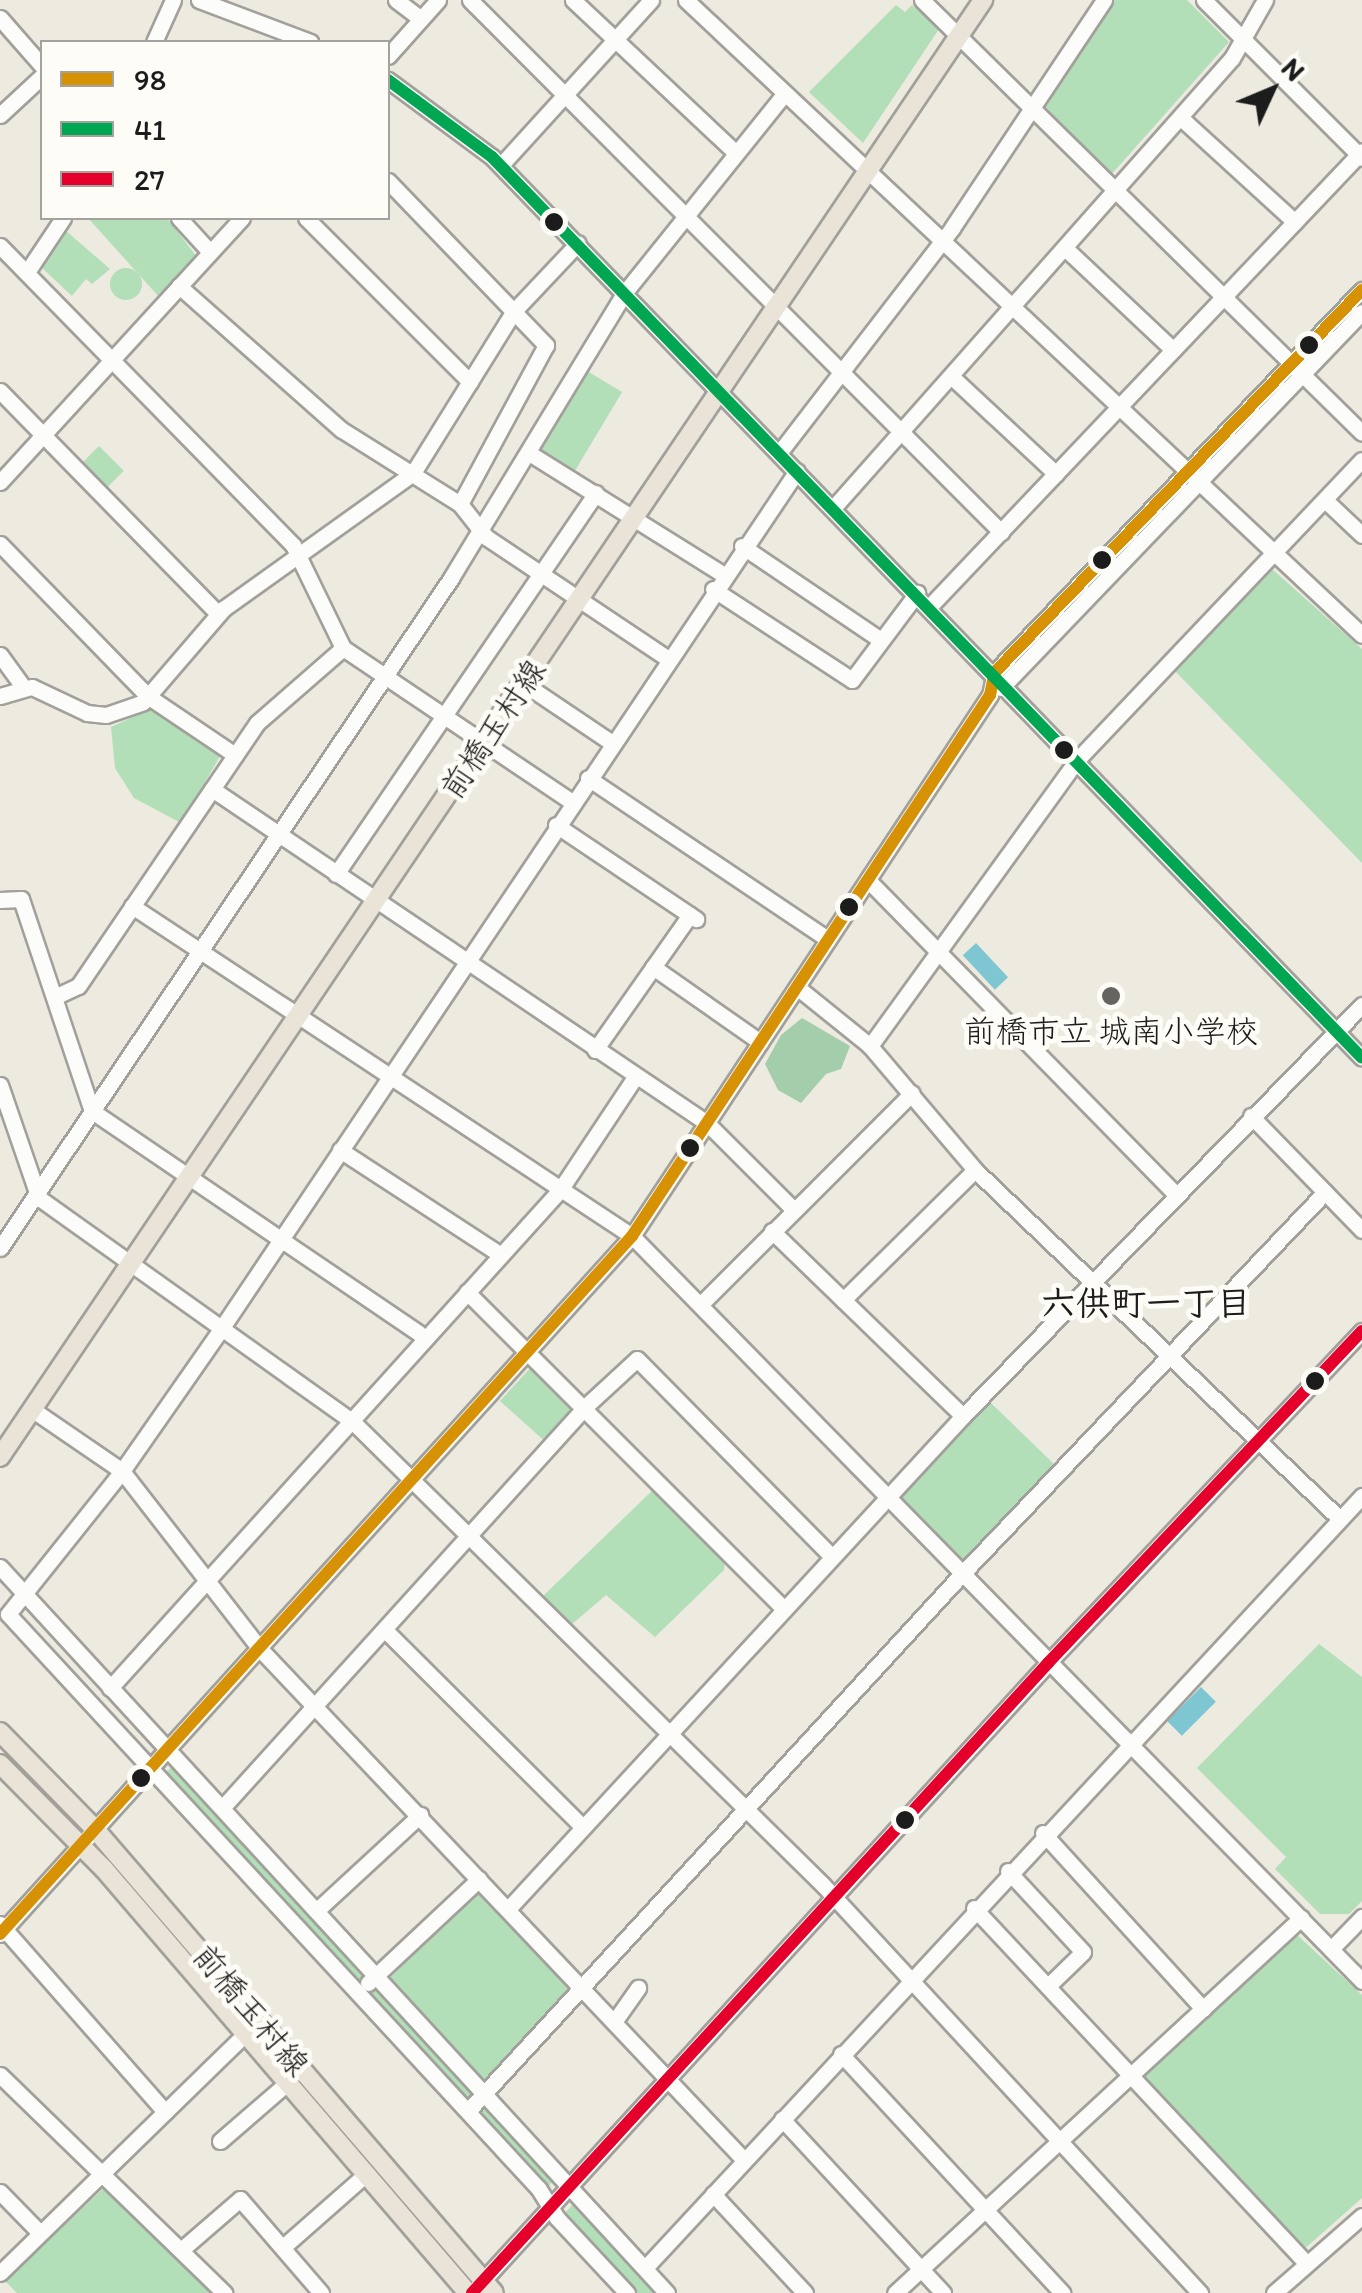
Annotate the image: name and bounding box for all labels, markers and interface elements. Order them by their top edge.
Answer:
legend [40,40,390,220]
north arrow [1222,40,1322,140]
text: N [1275,51,1312,88]
text: 98 [134,61,166,98]
text: 41 [134,111,166,148]
text: 27 [134,161,165,198]
unlabelled marker [544,212,564,232]
unlabelled marker [1299,335,1319,355]
unlabelled marker [1092,550,1112,570]
street label: 前橋玉村線 [432,652,554,806]
unlabelled marker [1054,740,1074,760]
unlabelled marker [839,897,859,917]
marker: 前橋市立 城南小学校 [1100,985,1122,1007]
place label: 前橋市立 城南小学校 [963,1012,1259,1050]
unlabelled marker [680,1138,700,1158]
district label: 六供町一丁目 [1041,1282,1251,1324]
unlabelled marker [1305,1371,1325,1391]
unlabelled marker [131,1768,151,1788]
unlabelled marker [895,1810,915,1830]
street label: 前橋玉村線 [185,1936,317,2084]

